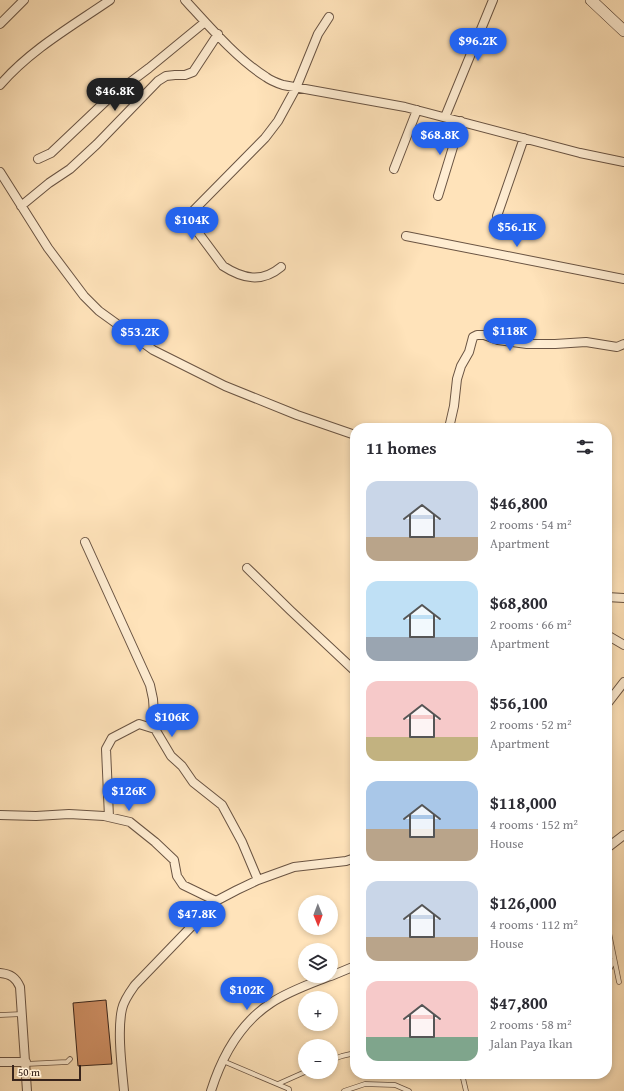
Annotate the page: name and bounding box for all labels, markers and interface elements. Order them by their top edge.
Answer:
pin: $96.2K [445,28,511,62]
text: $96.2K [459,31,497,50]
pin: $46.8K [82,78,148,112]
text: $46.8K [96,81,134,100]
pin: $68.8K [407,122,473,156]
text: $68.8K [421,125,459,144]
pin: $104K [164,207,220,241]
text: $104K [174,210,210,229]
pin: $56.1K [484,214,550,248]
text: $56.1K [498,217,536,236]
pin: $118K [482,318,538,352]
pin: $53.2K [107,319,173,353]
text: $118K [492,321,528,340]
text: $53.2K [121,322,159,341]
text: 11 homes [366,435,437,460]
icon: filters [574,436,596,458]
text: $46,800 [490,490,548,515]
icon: home [398,497,446,545]
text: 2 rooms · 54 m² [490,515,572,534]
text: Apartment [490,534,550,553]
text: $68,800 [490,590,548,615]
icon: home [398,597,446,645]
text: 2 rooms · 66 m² [490,615,572,634]
text: Apartment [490,634,550,653]
text: $56,100 [490,690,548,715]
icon: home [398,697,446,745]
pin: $106K [144,704,200,738]
text: $106K [154,707,190,726]
text: 2 rooms · 52 m² [490,715,572,734]
text: Apartment [490,734,550,753]
pin: $126K [101,778,157,812]
text: $126K [111,781,147,800]
text: $118,000 [490,790,556,815]
icon: home [398,797,446,845]
text: 4 rooms · 152 m² [490,815,578,834]
text: House [490,834,524,853]
text: $126,000 [490,890,556,915]
north arrow [298,895,338,935]
map controls [298,895,338,1079]
icon: home [398,897,446,945]
pin: $47.8K [164,901,230,935]
text: $47.8K [178,904,216,923]
text: 4 rooms · 112 m² [490,915,578,934]
text: House [490,934,524,953]
button: layers [298,943,338,983]
pin: $102K [219,977,275,1011]
text: $102K [229,980,265,999]
text: $47,800 [490,990,548,1015]
button: + [298,991,338,1031]
icon: home [398,997,446,1045]
text: 2 rooms · 58 m² [490,1015,572,1034]
text: Jalan Paya Ikan [490,1034,573,1053]
button: − [298,1039,338,1079]
scale bar [12,1063,81,1082]
text: 50 m [18,1064,40,1080]

